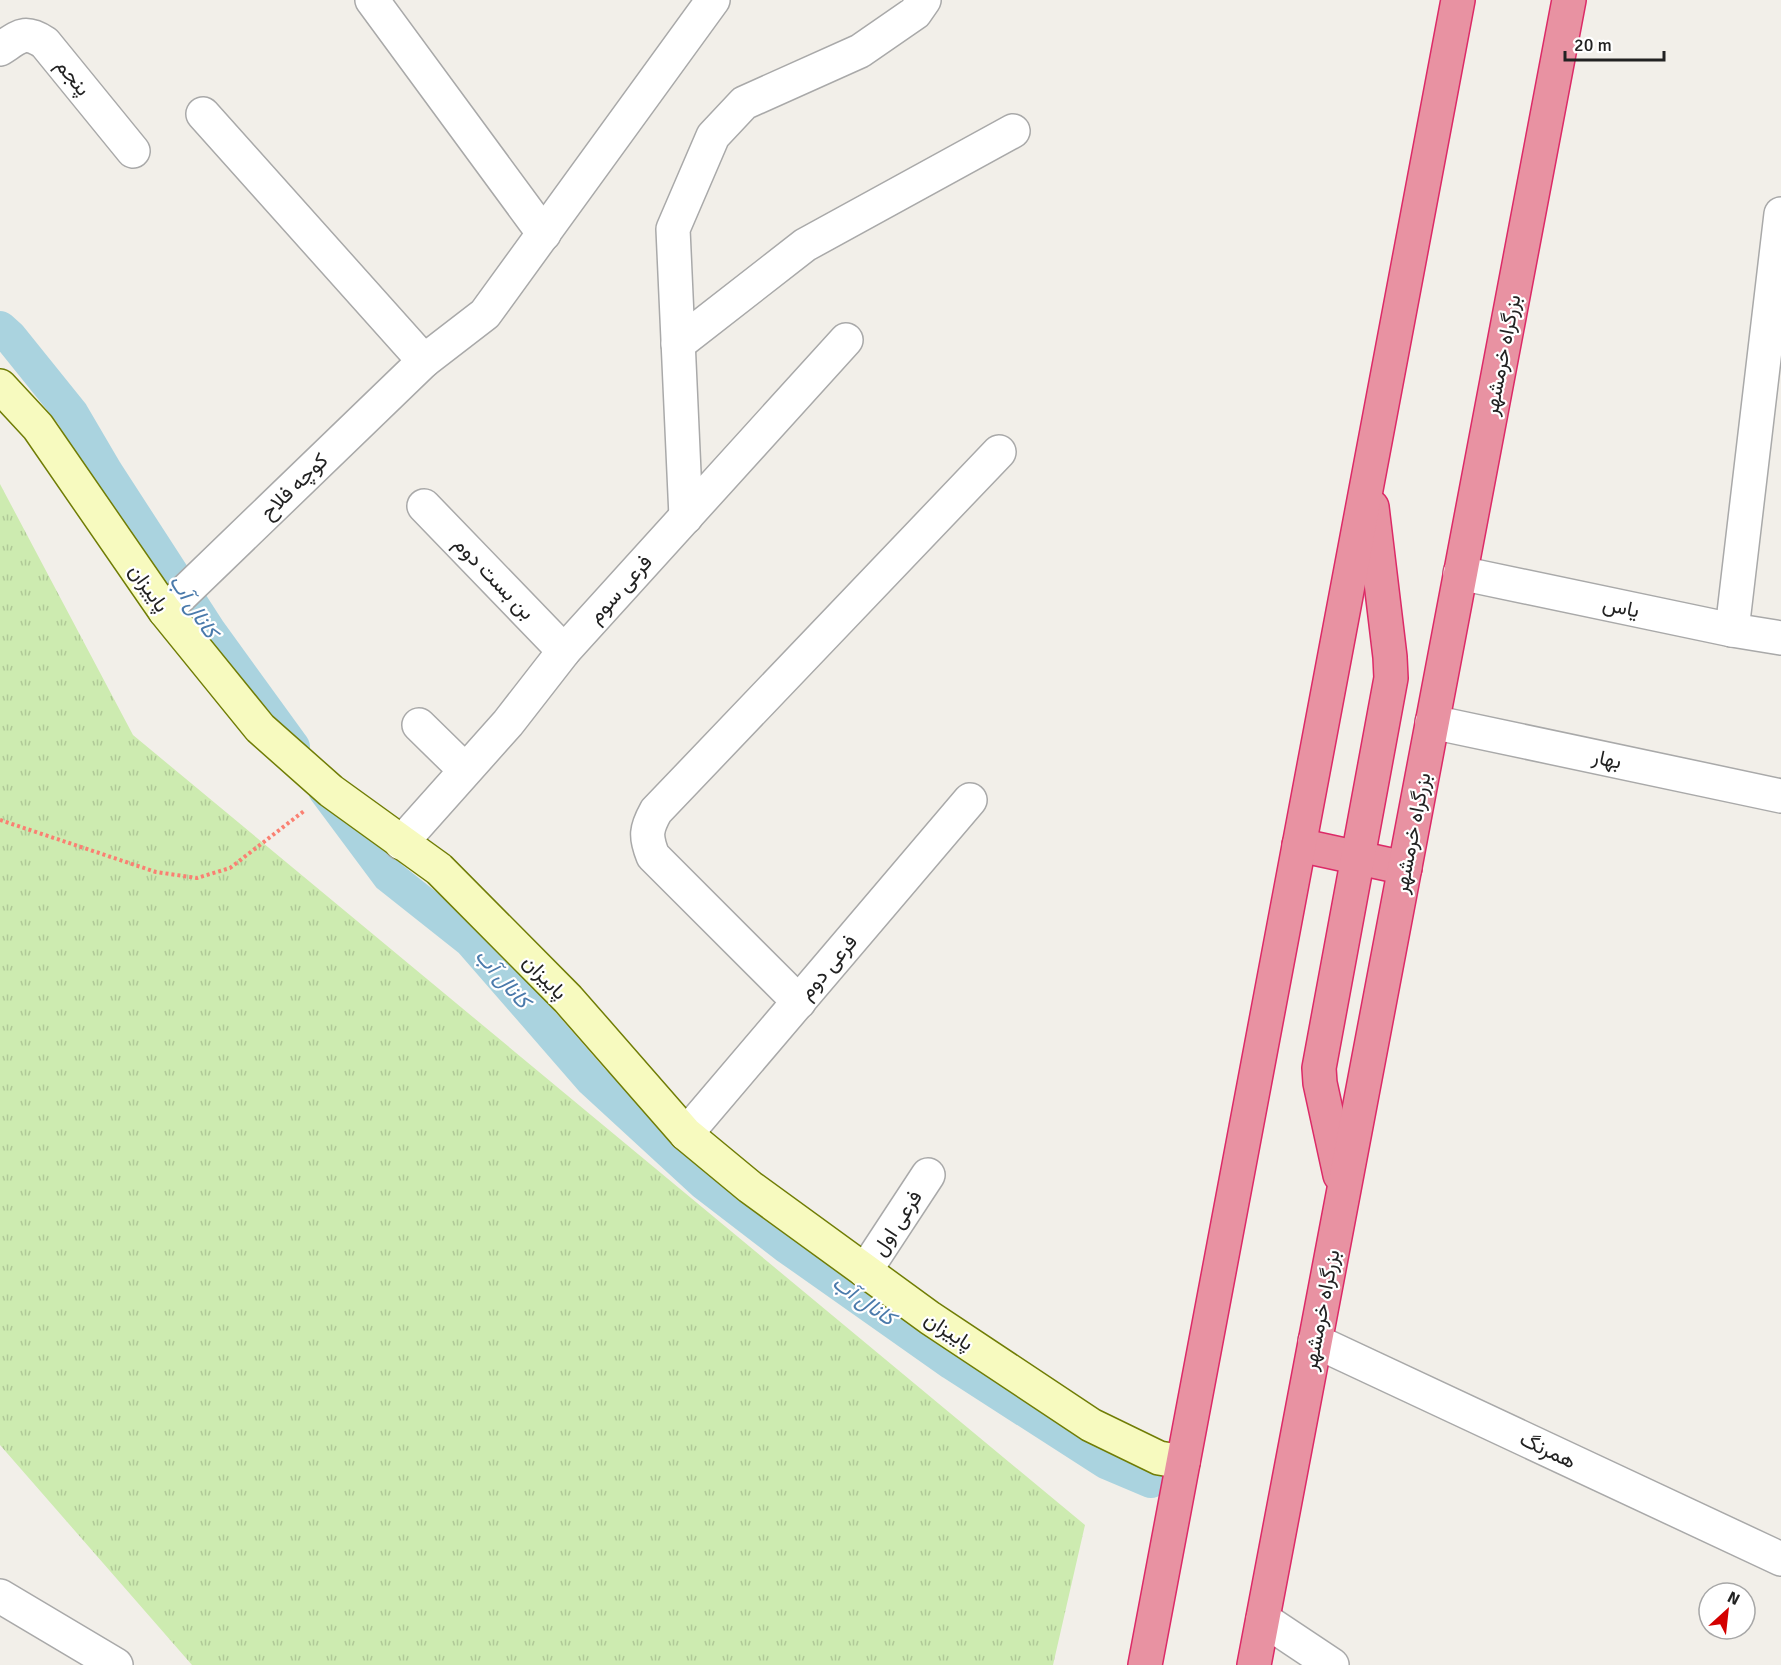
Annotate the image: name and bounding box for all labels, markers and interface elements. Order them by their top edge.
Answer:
scale bar [1565,24,1664,62]
text: 20 m [1574,34,1612,56]
street label: پنجم [49,53,96,102]
street label: بزرگراه خرمشهر [1477,292,1526,419]
street label: کوچه فلاح [255,447,334,525]
street label: بن بست دوم [447,531,540,626]
street label: فرعی سوم [582,549,658,629]
street label: پاییزان [122,559,175,618]
water label: کانال آب [163,569,226,646]
street label: یاس [1600,590,1642,624]
street label: بهار [1589,743,1624,775]
street label: بزرگراه خرمشهر [1387,770,1436,897]
street label: فرعی دوم [793,929,864,1006]
water label: کانال آب [470,942,539,1016]
street label: پاییزان [516,949,573,1006]
street label: فرعی اول [866,1185,928,1261]
street label: بزرگراه خرمشهر [1296,1247,1345,1374]
water label: کانال آب [827,1269,903,1333]
street label: پاییزان [919,1306,978,1357]
street label: همرنگ [1516,1426,1580,1474]
north arrow [1697,1581,1757,1641]
text: N [1724,1587,1743,1610]

